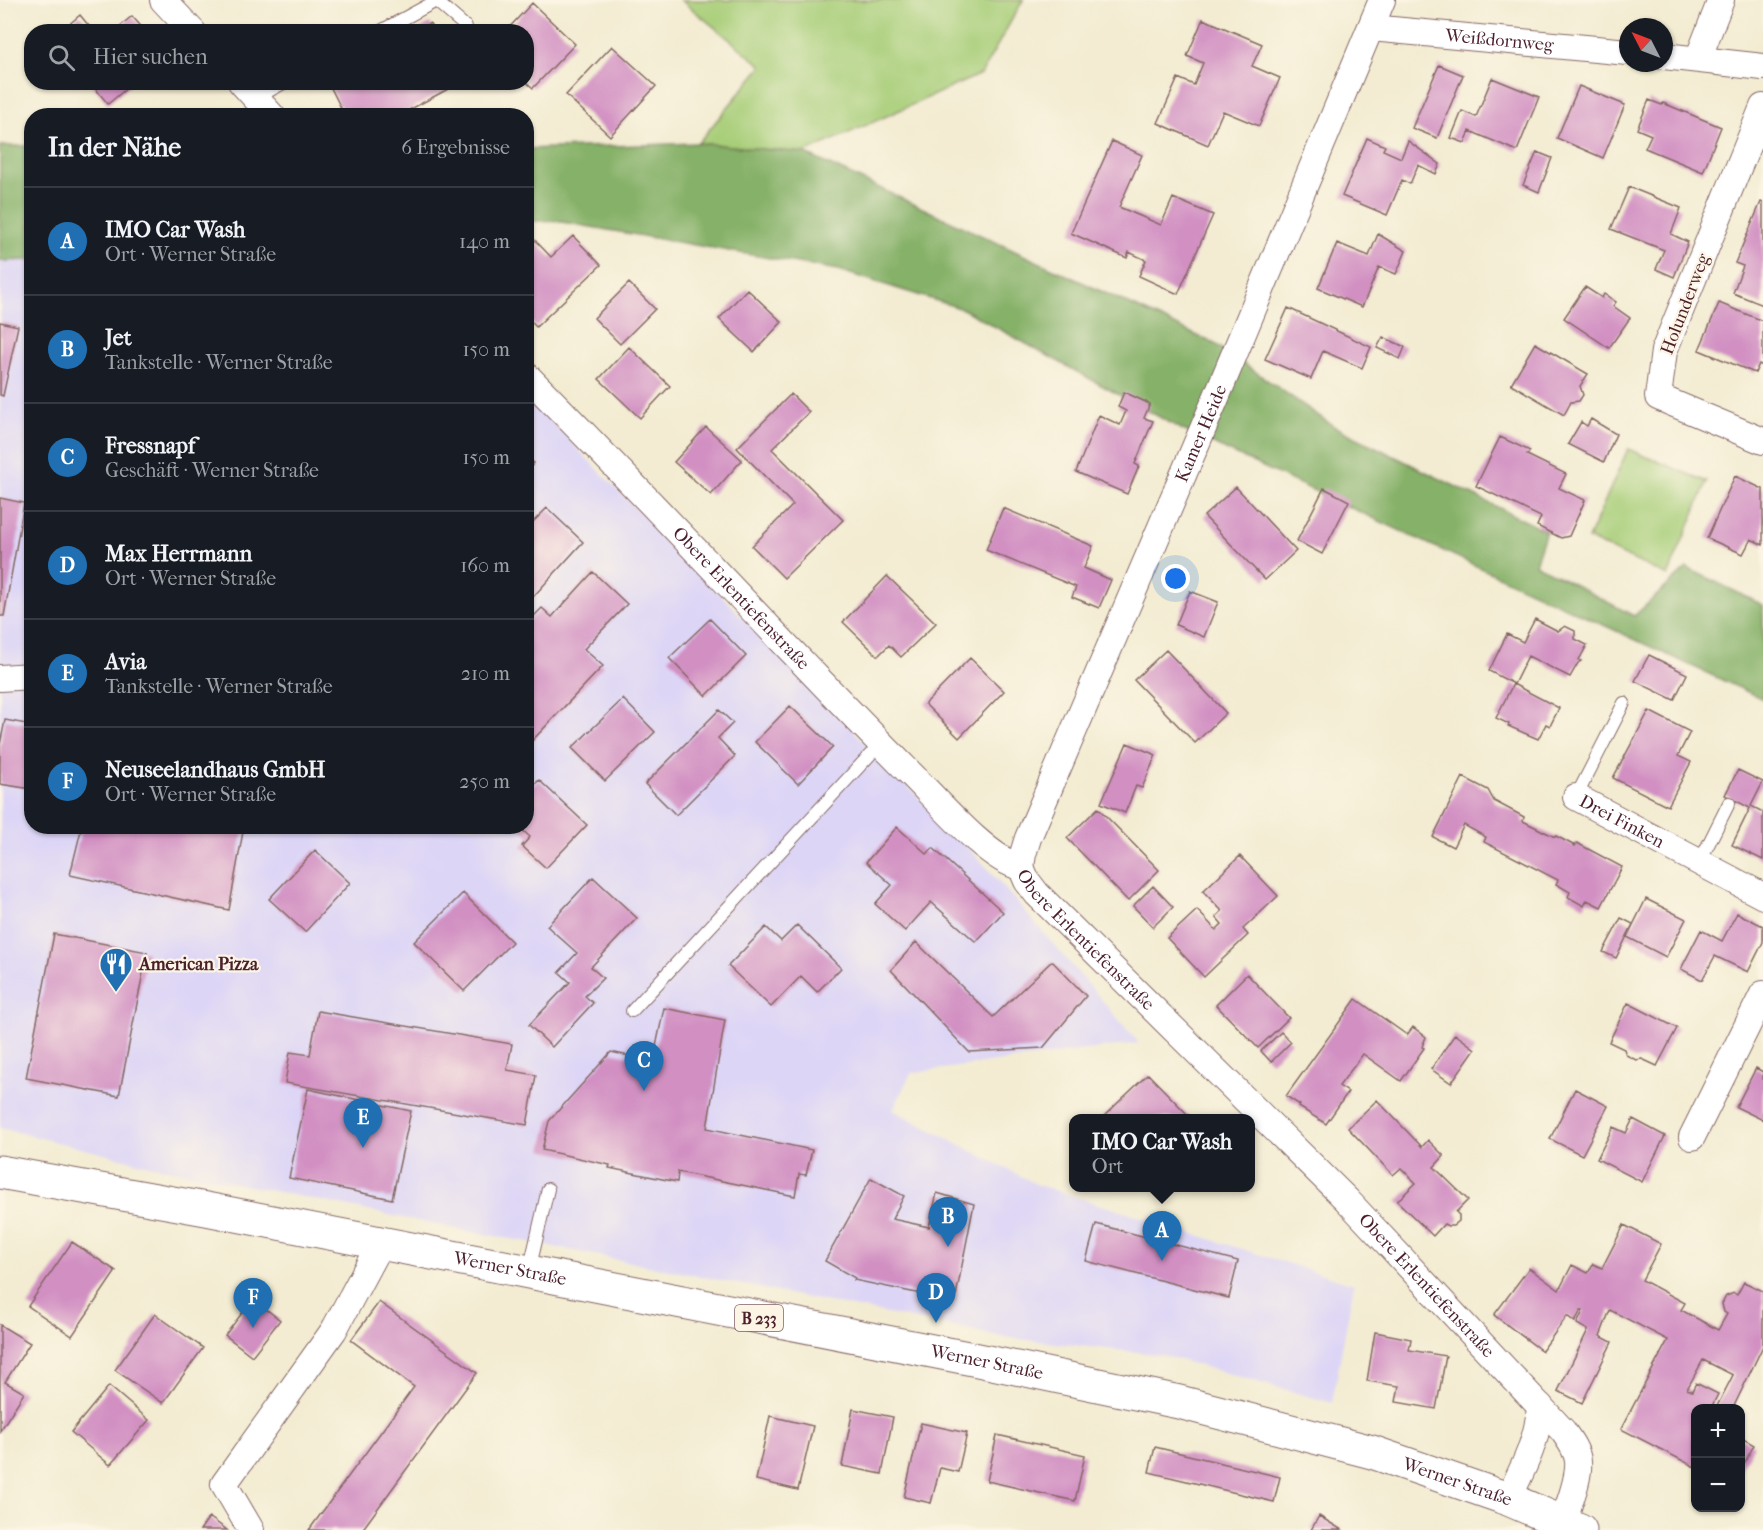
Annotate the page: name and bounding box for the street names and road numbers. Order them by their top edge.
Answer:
street label: Weißdornweg [1443,25,1555,56]
street label: Holunderweg [1657,250,1714,358]
street label: Kamer Heide [1171,382,1231,485]
street label: Obere Erlentiefenstraße [668,523,814,674]
street label: Drei Finken [1576,791,1668,853]
street label: Obere Erlentiefenstraße [1012,866,1159,1015]
street label: Obere Erlentiefenstraße [1354,1209,1499,1362]
street label: Werner Straße [451,1247,568,1290]
road number: B 233 [735,1305,783,1331]
street label: Werner Straße [928,1341,1045,1384]
street label: Werner Straße [1399,1453,1515,1511]

